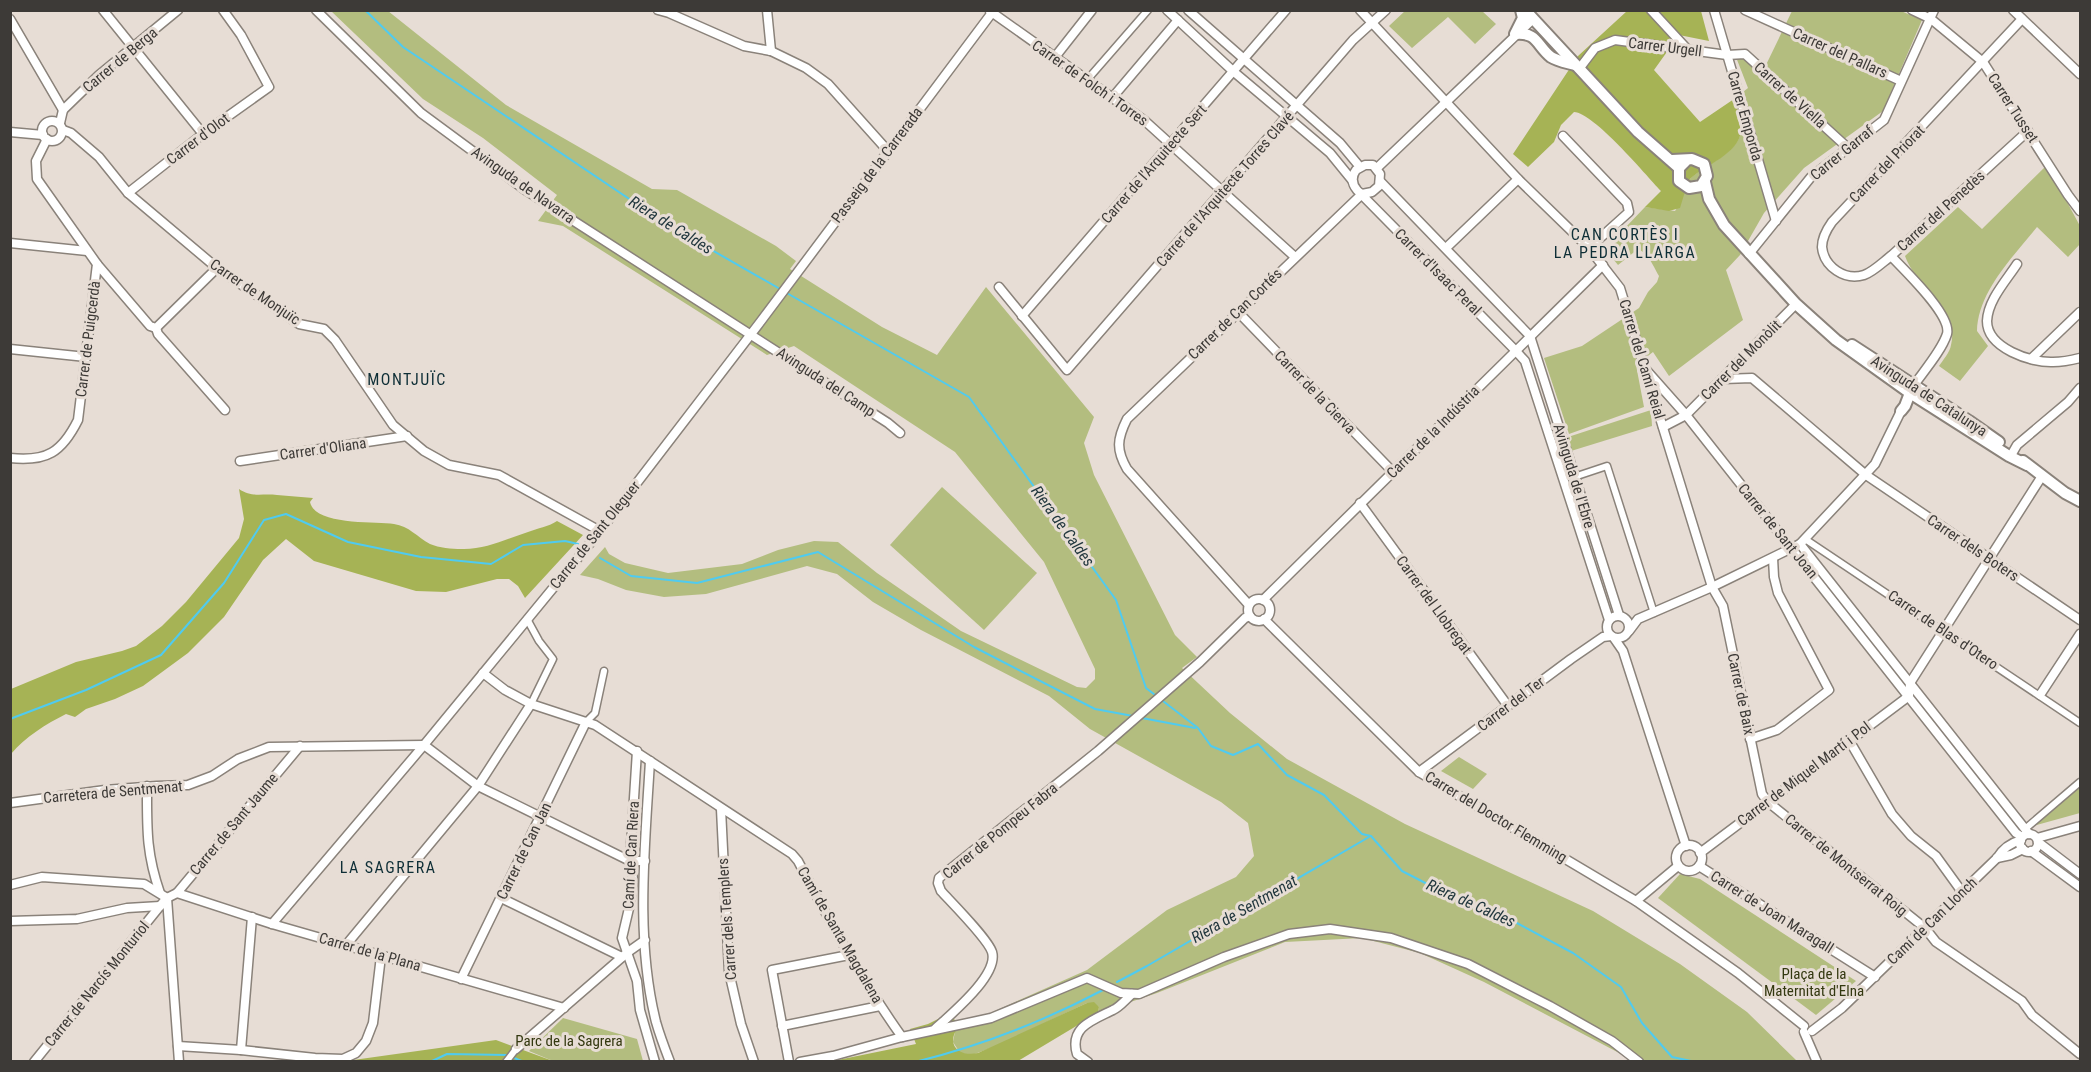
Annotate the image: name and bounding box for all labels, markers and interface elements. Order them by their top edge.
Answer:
street label: Carrer de Berga [79,24,161,96]
street label: Carrer del Pallars [1790,24,1890,82]
street label: Carrer Urgell [1627,34,1703,60]
street label: Carrer de Folch i Torres [1029,36,1152,130]
street label: Carrer de Viella [1750,58,1830,132]
street label: Carrer Emporda [1724,69,1766,163]
street label: Carrer Tusset [1984,70,2042,146]
street label: Carrer de l'Arquitecte Sert [1097,101,1211,227]
street label: Passeig de la Carrerada [828,104,926,226]
street label: Carrer de l'Arquitecte Torres Clavé [1152,107,1298,271]
street label: Carrer d'Olot [163,109,233,169]
street label: Carrer del Priorat [1845,121,1929,207]
street label: Carrer Garraf [1807,122,1878,184]
street label: Avinguda de Navarra [468,143,578,227]
street label: Carrer del Penedès [1893,167,1989,255]
water label: Riera de Caldes [626,192,716,258]
street label: Carrer d'Isaac Peral [1391,225,1485,319]
district label: CAN CORTÈS I LA PEDRA LLARGA [1554,225,1696,262]
street label: Carrer de Monjuïc [207,255,304,329]
street label: Carrer de Can Cortés [1184,265,1286,363]
street label: Carrer de Puigcerdà [72,280,104,398]
street label: Carrer del Camí Reial [1615,297,1669,421]
street label: Carrer del Monòlit [1697,316,1785,404]
street label: Avinguda del Camp [773,343,879,421]
street label: Carrer de la Cierva [1271,347,1359,437]
street label: Avinguda de Catalunya [1868,352,1990,440]
district label: MONTJUÏC [367,370,447,389]
street label: Carrer de la Indústria [1383,382,1483,482]
street label: Avinguda de l'Ebre [1550,422,1598,530]
street label: Carrer d'Oliana [279,434,367,464]
street label: Carrer de Sant Oleguer [546,477,644,593]
street label: Carrer de Sant Joan [1734,480,1822,582]
water label: Riera de Caldes [1027,482,1099,570]
street label: Carrer dels Boters [1924,511,2022,585]
street label: Carrer del Llobregat [1392,552,1476,658]
street label: Carrer de Blas d'Otero [1884,586,2002,674]
street label: Carrer de Baix [1724,652,1759,737]
street label: Carrer del Ter [1474,673,1548,735]
street label: Carrer de Miquel Martí i Pol [1734,718,1874,830]
street label: Carrer del Doctor Flemming [1422,767,1570,867]
street label: Carrer de Sant Jaume [186,769,282,879]
street label: Carretera de Sentmenat [43,777,183,807]
street label: Carrer de Pompeu Fabra [939,779,1061,883]
street label: Carrer de Can Jan [493,800,555,902]
street label: Camí de Can Riera [619,801,643,909]
street label: Carrer de Montserrat Roig [1781,810,1911,920]
street label: Carrer dels Templers [714,857,740,981]
district label: LA SAGRERA [340,858,436,877]
street label: Camí de Santa Magdalena [794,864,886,1006]
street label: Carrer de Joan Maragall [1707,867,1837,957]
water label: Riera de Sentmenat [1188,871,1301,947]
street label: Camí de Can Llonch [1883,874,1981,968]
water label: Riera de Caldes [1424,875,1518,931]
street label: Carrer de Narcís Monturiol [41,918,153,1050]
street label: Carrer de la Plana [317,929,423,975]
park label: Plaça de la Maternitat d'Elna [1764,965,1864,1000]
park label: Parc de la Sagrera [515,1032,623,1050]

